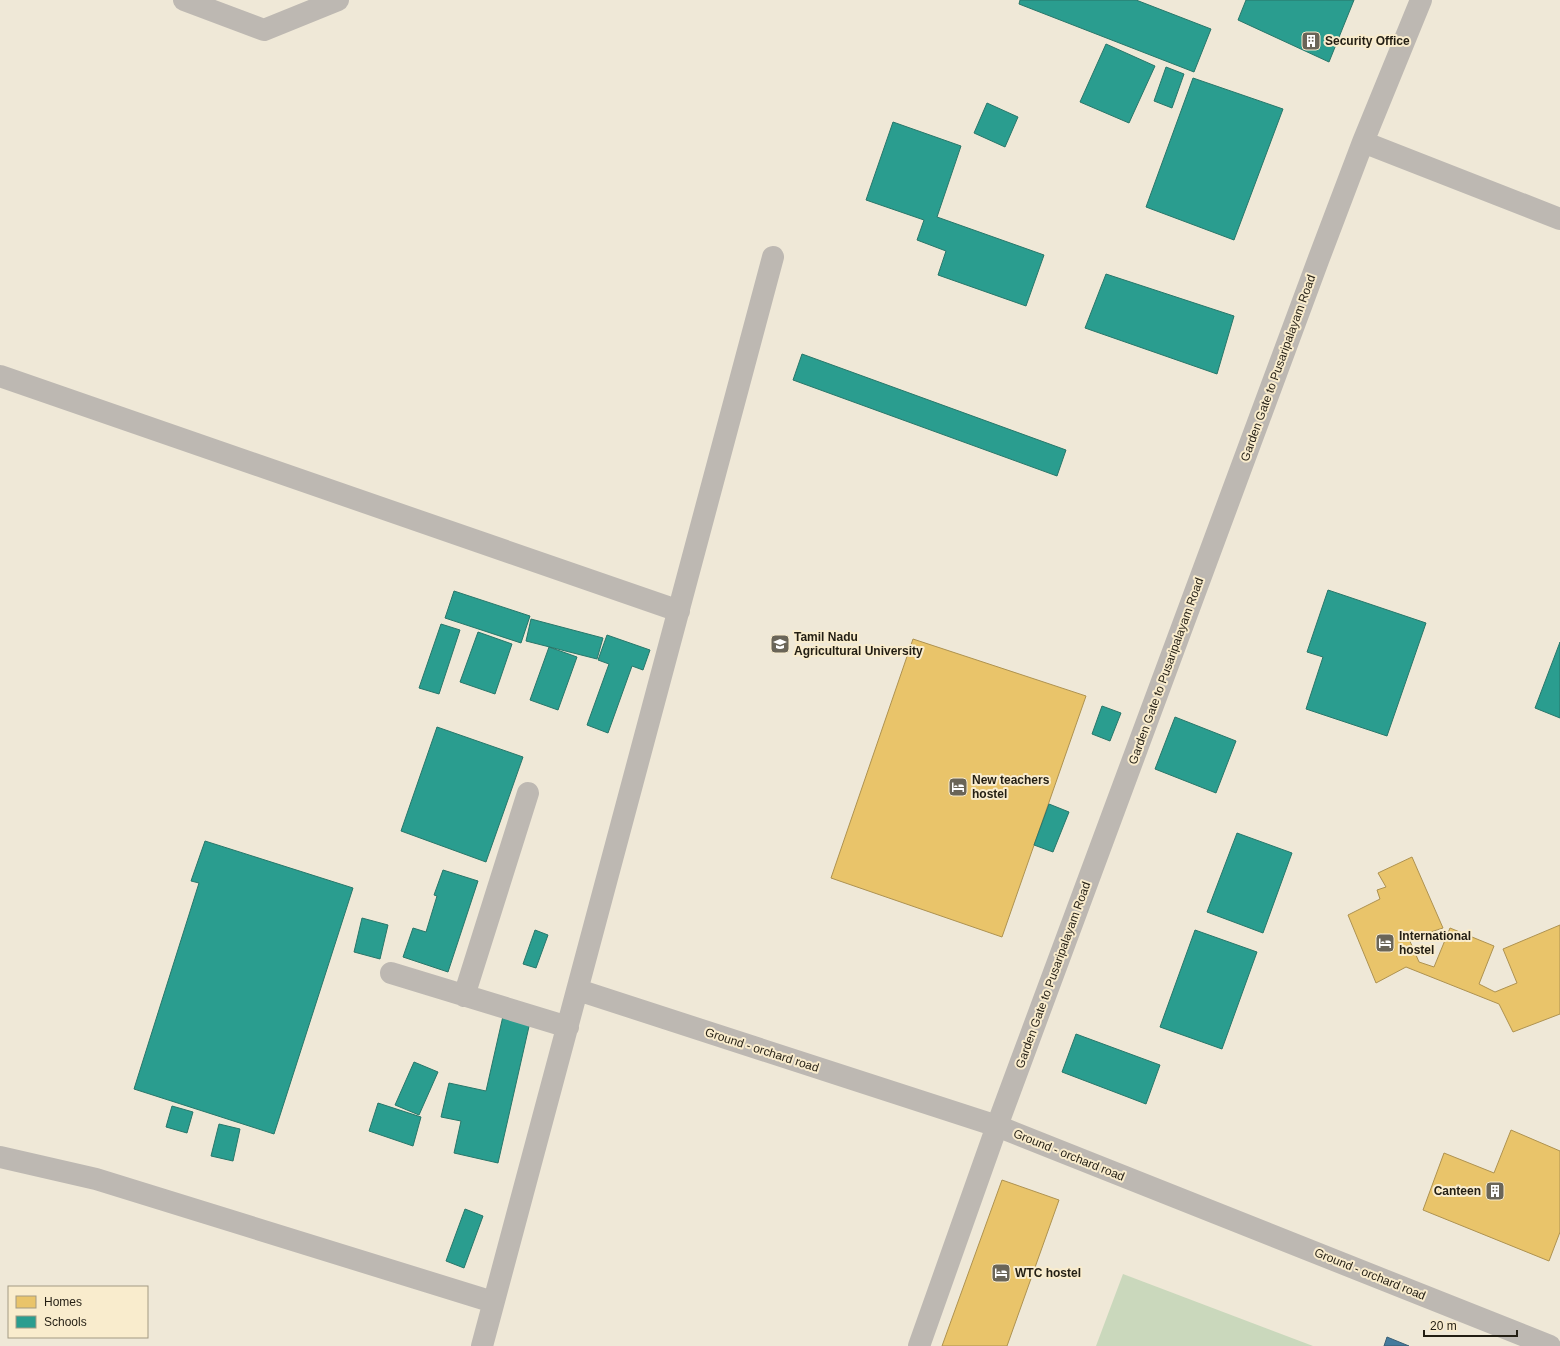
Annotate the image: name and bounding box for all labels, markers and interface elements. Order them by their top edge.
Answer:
building icon: Security Office [1300,30,1322,52]
place label: Security Office [1325,34,1410,48]
street label: Garden Gate to Pusaripalayam Road [1238,273,1318,463]
street label: Garden Gate to Pusaripalayam Road [1126,576,1206,766]
place label: Tamil Nadu Agricultural University [794,630,923,658]
school or university icon: Tamil Nadu Agricultural University [769,633,791,655]
place label: New teachers hostel [972,773,1050,801]
hotel icon: New teachers hostel [947,776,969,798]
street label: Garden Gate to Pusaripalayam Road [1013,880,1093,1070]
place label: International hostel [1399,929,1471,957]
hotel icon: International hostel [1374,932,1396,954]
street label: Ground - orchard road [703,1025,821,1075]
street label: Ground - orchard road [1011,1126,1127,1184]
building icon: Canteen [1484,1180,1506,1202]
place label: Canteen [1434,1184,1481,1198]
street label: Ground - orchard road [1312,1245,1428,1303]
hotel icon: WTC hostel [990,1262,1012,1284]
place label: WTC hostel [1015,1266,1081,1280]
legend [8,1286,148,1338]
text: Homes [44,1295,82,1309]
scale bar [1424,1312,1517,1338]
text: Schools [44,1315,87,1329]
text: 20 m [1430,1319,1457,1333]

